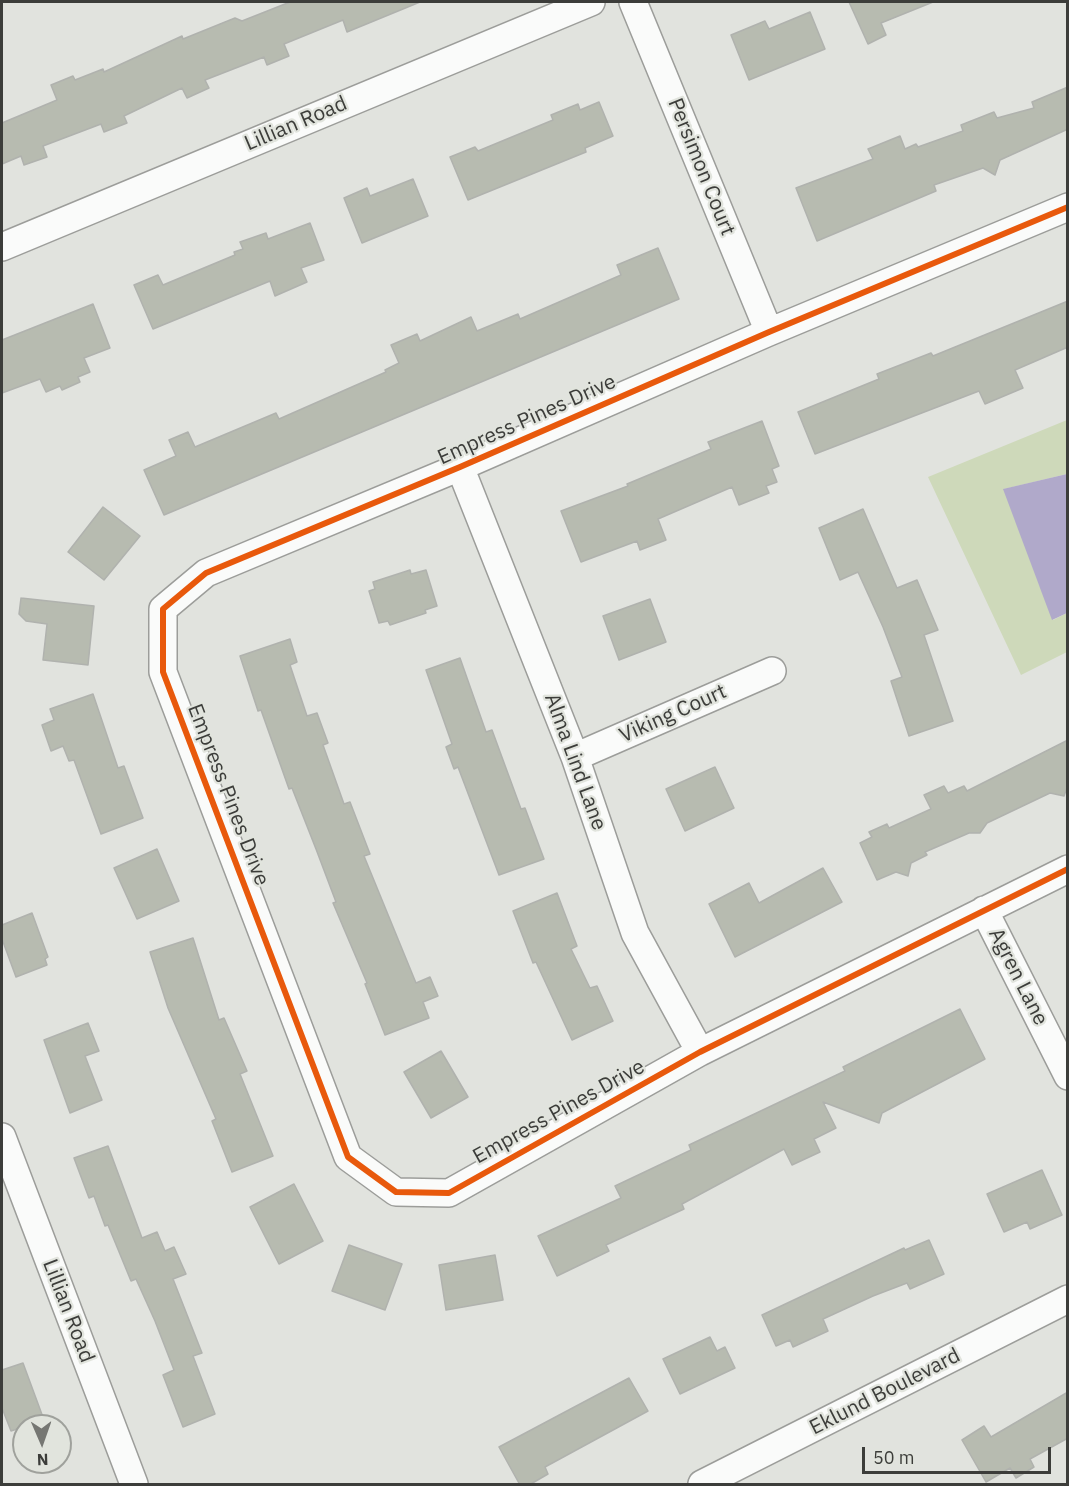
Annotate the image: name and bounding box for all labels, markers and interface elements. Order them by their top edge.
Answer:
street label: Lillian Road [241,91,351,157]
street label: Persimon Court [662,95,740,239]
street label: Empress Pines Drive [434,369,620,471]
street label: Viking Court [616,679,730,749]
street label: Alma Lind Lane [539,690,611,834]
street label: Empress Pines Drive [182,701,274,889]
street label: Agren Lane [983,924,1053,1030]
street label: Empress Pines Drive [469,1054,649,1170]
street label: Lillian Road [37,1256,99,1366]
street label: Eklund Boulevard [806,1343,964,1441]
north arrow [12,1414,72,1474]
scale bar [865,1435,1054,1473]
text: 50 m [873,1446,915,1469]
text: N [36,1450,49,1470]

